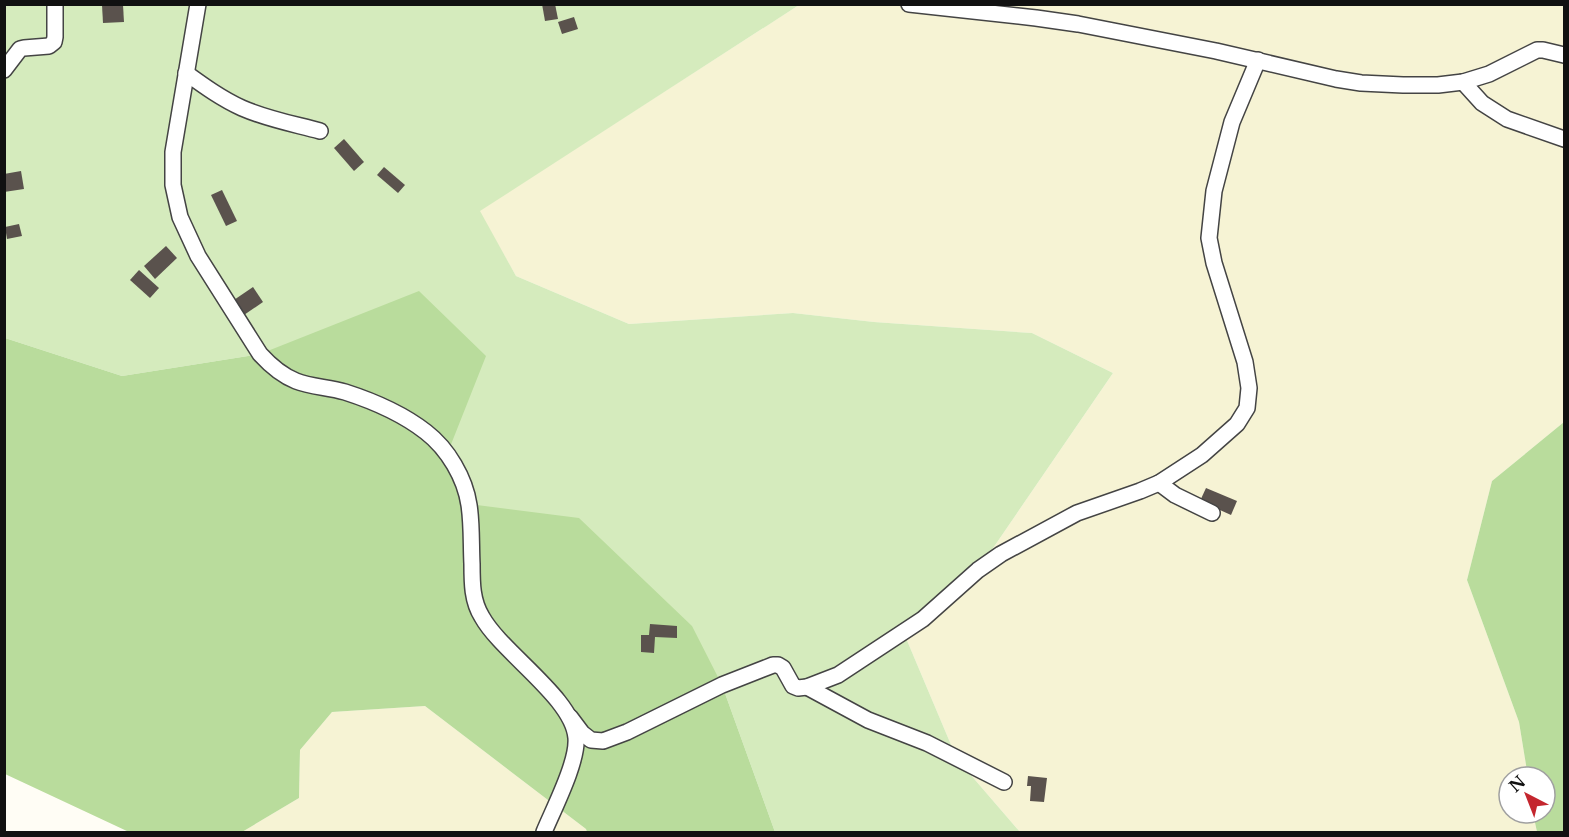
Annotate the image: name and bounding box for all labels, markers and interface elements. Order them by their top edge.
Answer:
north arrow [1497,765,1557,825]
text: N [1505,771,1529,796]

